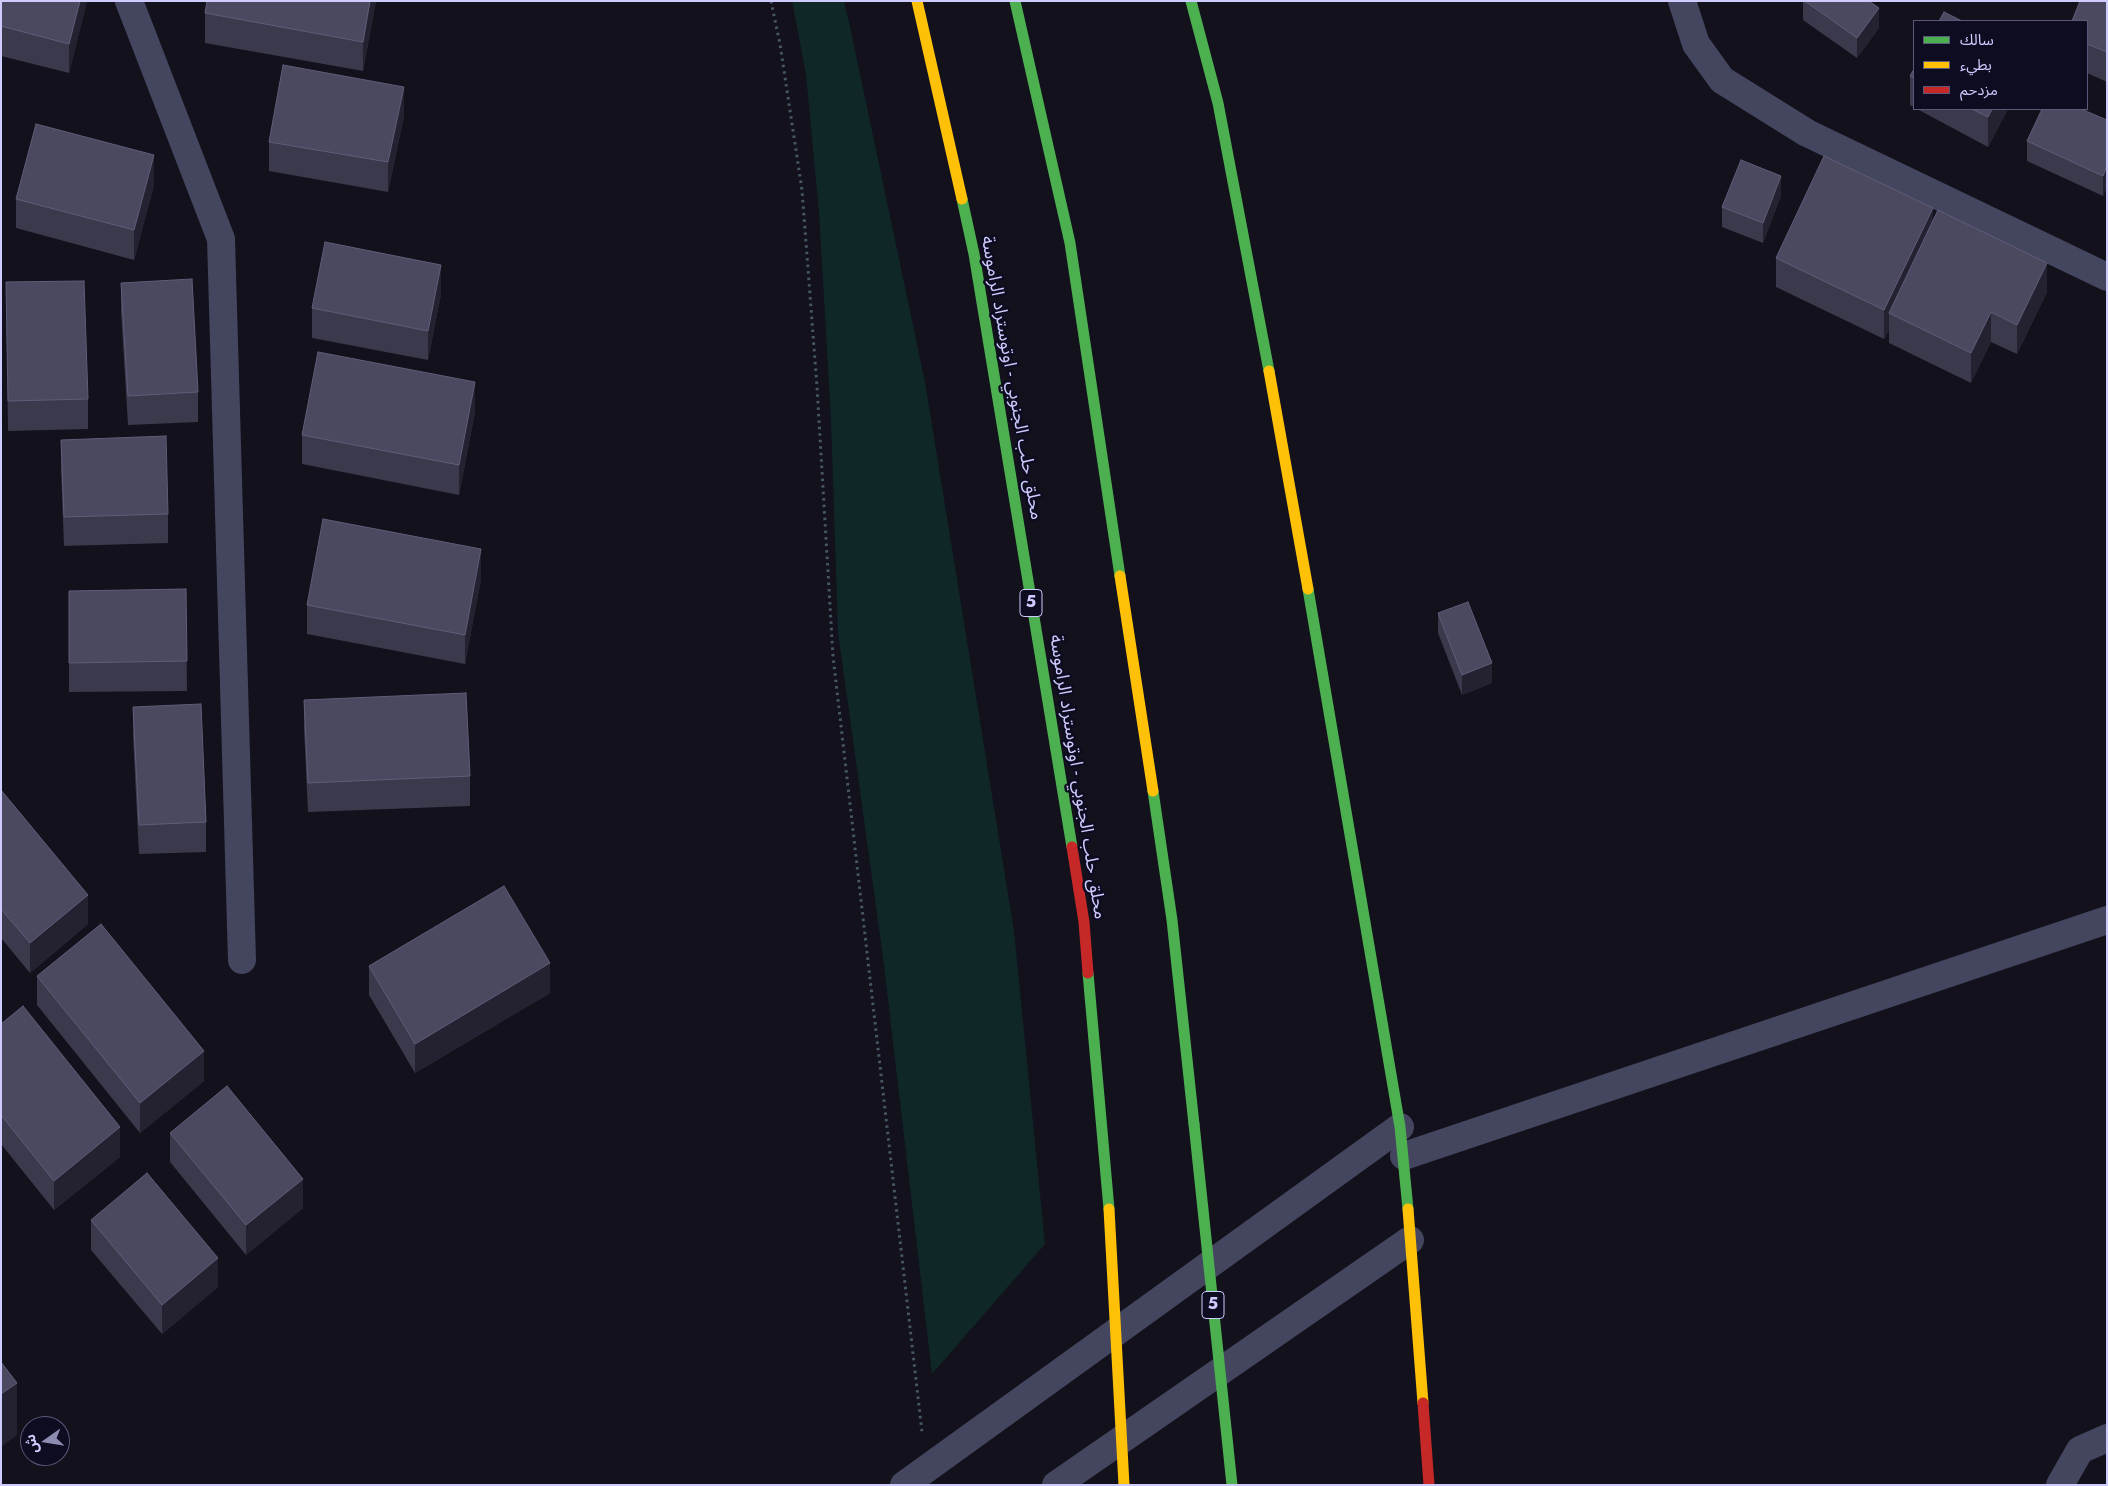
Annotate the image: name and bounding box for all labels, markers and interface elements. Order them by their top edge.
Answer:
legend [1913,20,2088,110]
text: سالك [1960,29,1994,51]
text: بطيء [1960,54,1992,76]
text: مزدحم [1960,79,1998,101]
street label: محلق حلب الجنوبي - اوتوستراد الراموسة [975,234,1047,522]
road number: 5 [1020,590,1042,616]
street label: محلق حلب الجنوبي - اوتوستراد الراموسة [1044,633,1110,921]
road number: 5 [1202,1292,1224,1318]
north arrow [20,1416,70,1466]
text: ش [19,1433,43,1456]

